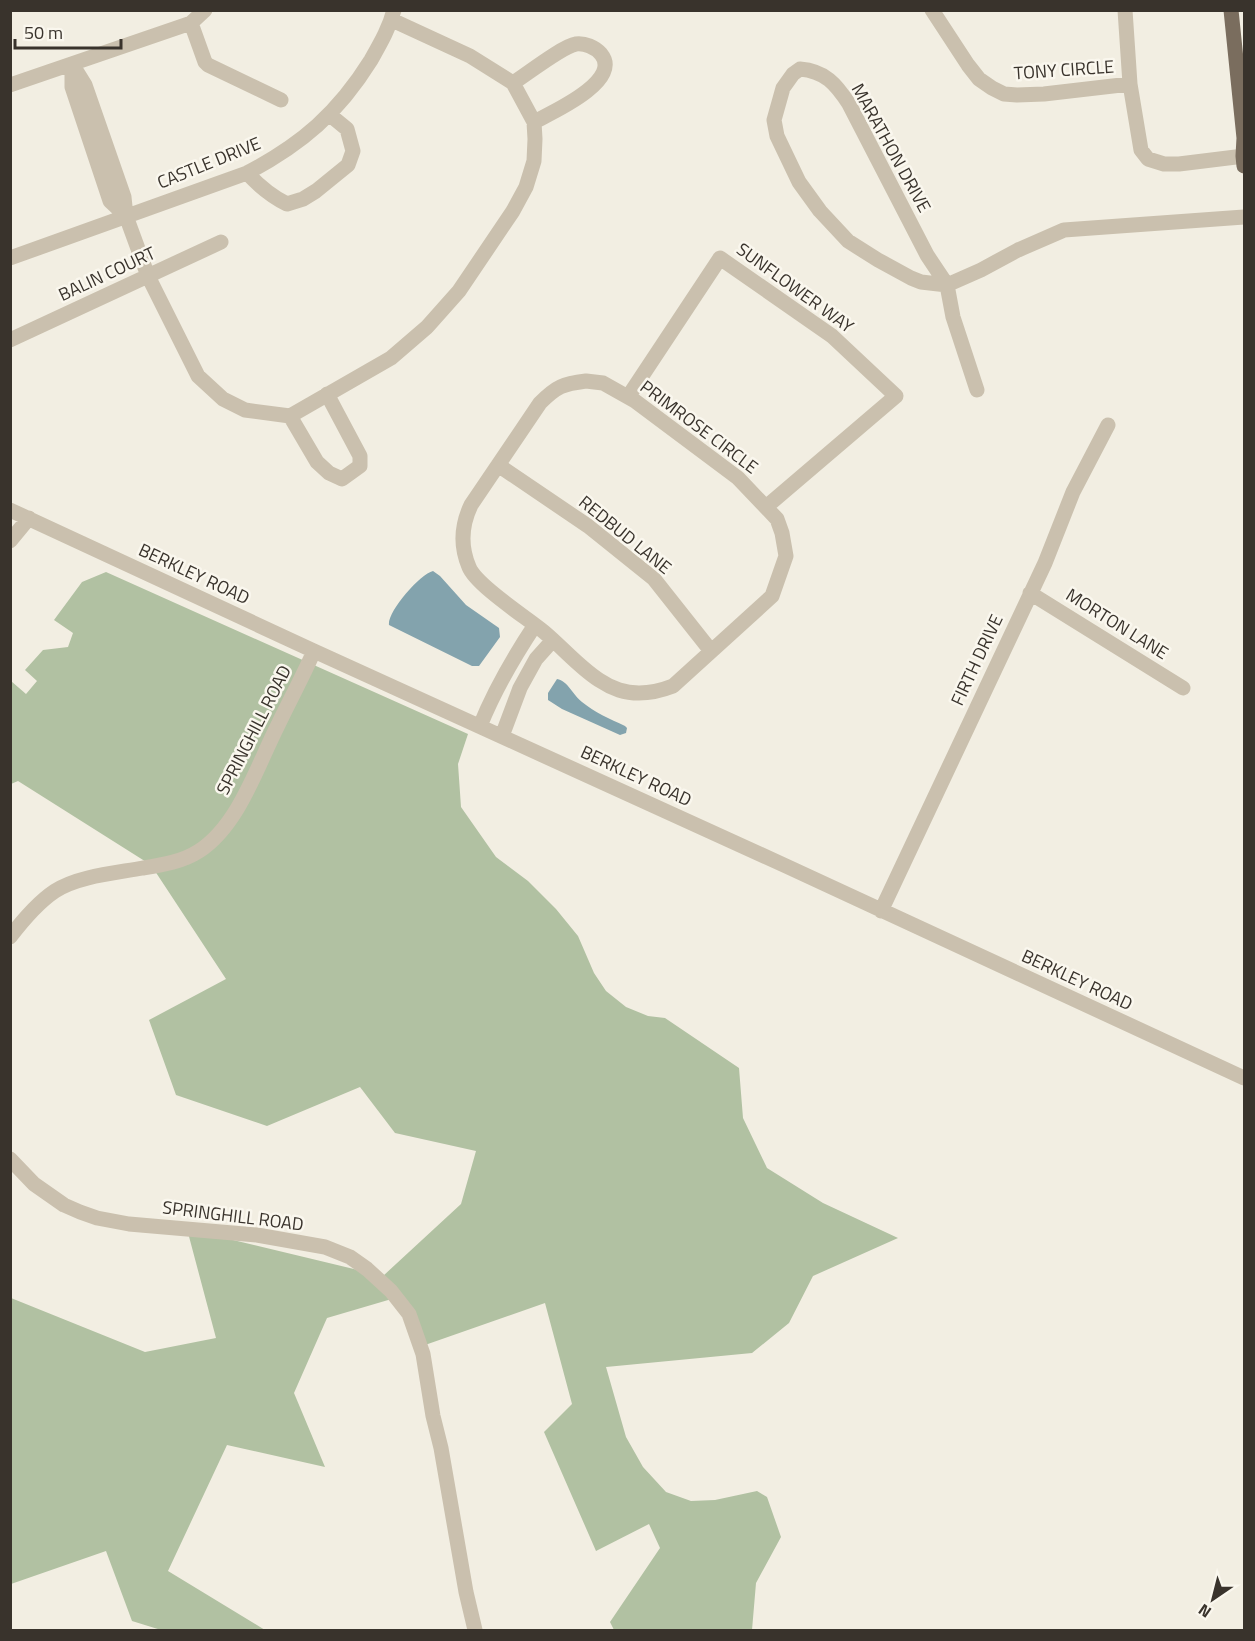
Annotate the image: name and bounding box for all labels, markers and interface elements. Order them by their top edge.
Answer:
scale bar [15,12,122,50]
text: 50 m [24,19,63,46]
street label: TONY CIRCLE [1013,53,1115,86]
street label: MARATHON DRIVE [845,78,938,217]
street label: CASTLE DRIVE [153,129,265,196]
street label: SUNFLOWER WAY [731,236,860,340]
street label: BALIN COURT [54,239,160,308]
street label: PRIMROSE CIRCLE [635,373,764,480]
street label: REDBUD LANE [573,489,678,580]
street label: BERKLEY ROAD [134,536,254,611]
street label: MORTON LANE [1061,581,1174,666]
street label: FIRTH DRIVE [944,610,1009,710]
street label: SPRINGHILL ROAD [209,660,298,799]
street label: BERKLEY ROAD [576,738,696,813]
street label: BERKLEY ROAD [1017,942,1137,1017]
street label: SPRINGHILL ROAD [161,1193,305,1238]
north arrow [1183,1569,1243,1629]
text: N [1193,1598,1216,1624]

